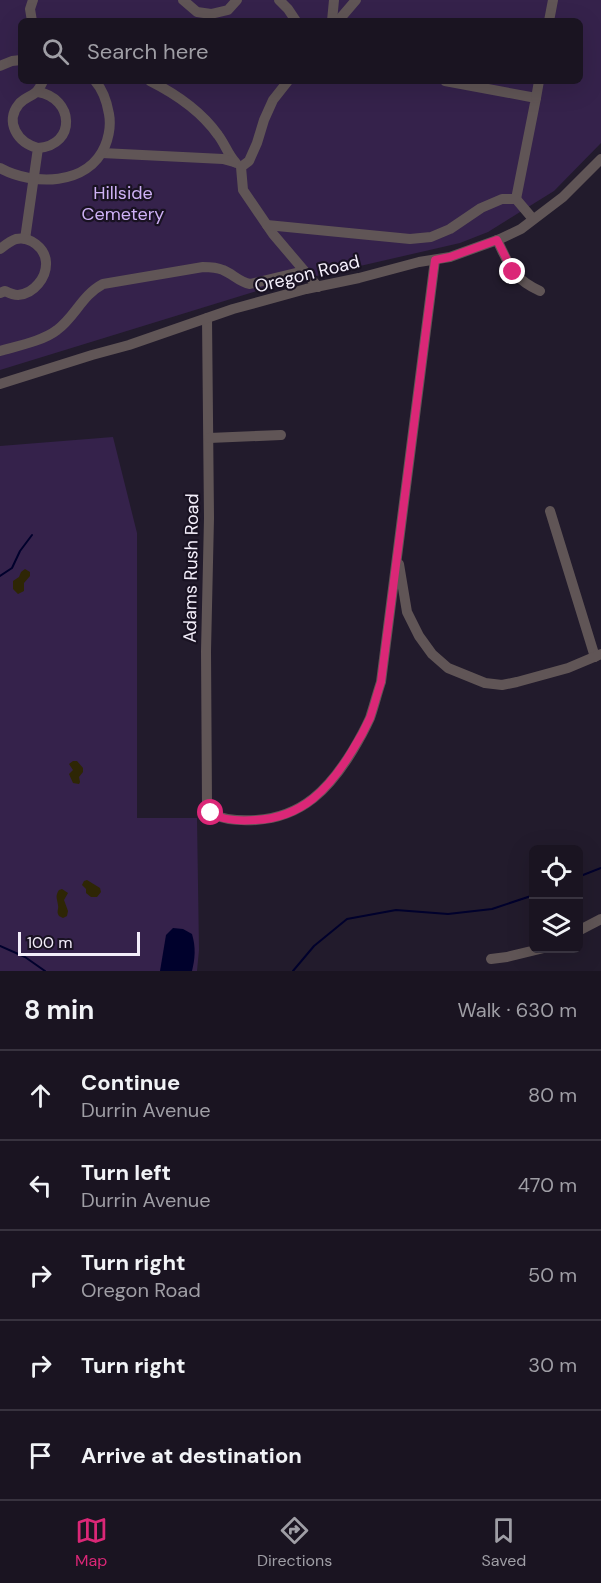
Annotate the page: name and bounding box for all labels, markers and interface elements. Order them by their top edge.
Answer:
search box [18,18,583,84]
icon: search [39,35,72,68]
text: Search here [87,37,208,66]
park label: Hillside Cemetery [82,181,164,226]
street label: Oregon Road [252,249,362,299]
route end [499,258,525,284]
street label: Adams Rush Road [178,493,204,643]
route start [197,799,223,825]
map controls [529,845,583,953]
button: locate [529,845,583,899]
button: layers [529,899,583,953]
scale bar [18,929,140,956]
text: 100 m [27,932,72,953]
text: 8 min [24,993,94,1027]
text: Walk · 630 m [457,997,577,1023]
text: Continue [81,1068,180,1097]
icon: ahead [24,1079,57,1112]
text: 80 m [528,1082,577,1108]
text: Durrin Avenue [81,1097,211,1123]
text: Turn left [81,1158,171,1187]
icon: left [24,1169,57,1202]
text: 470 m [518,1172,577,1198]
text: Durrin Avenue [81,1187,211,1213]
text: Turn right [81,1248,186,1277]
icon: right [24,1259,57,1292]
text: 50 m [528,1262,577,1288]
text: Oregon Road [81,1277,201,1303]
icon: right [24,1349,57,1382]
text: Turn right [81,1351,186,1380]
text: 30 m [528,1352,577,1378]
icon: arrive [24,1439,57,1472]
text: Arrive at destination [81,1441,302,1470]
tab: Map [75,1514,108,1571]
tab: Directions [257,1514,332,1571]
tab: Saved [482,1514,526,1571]

